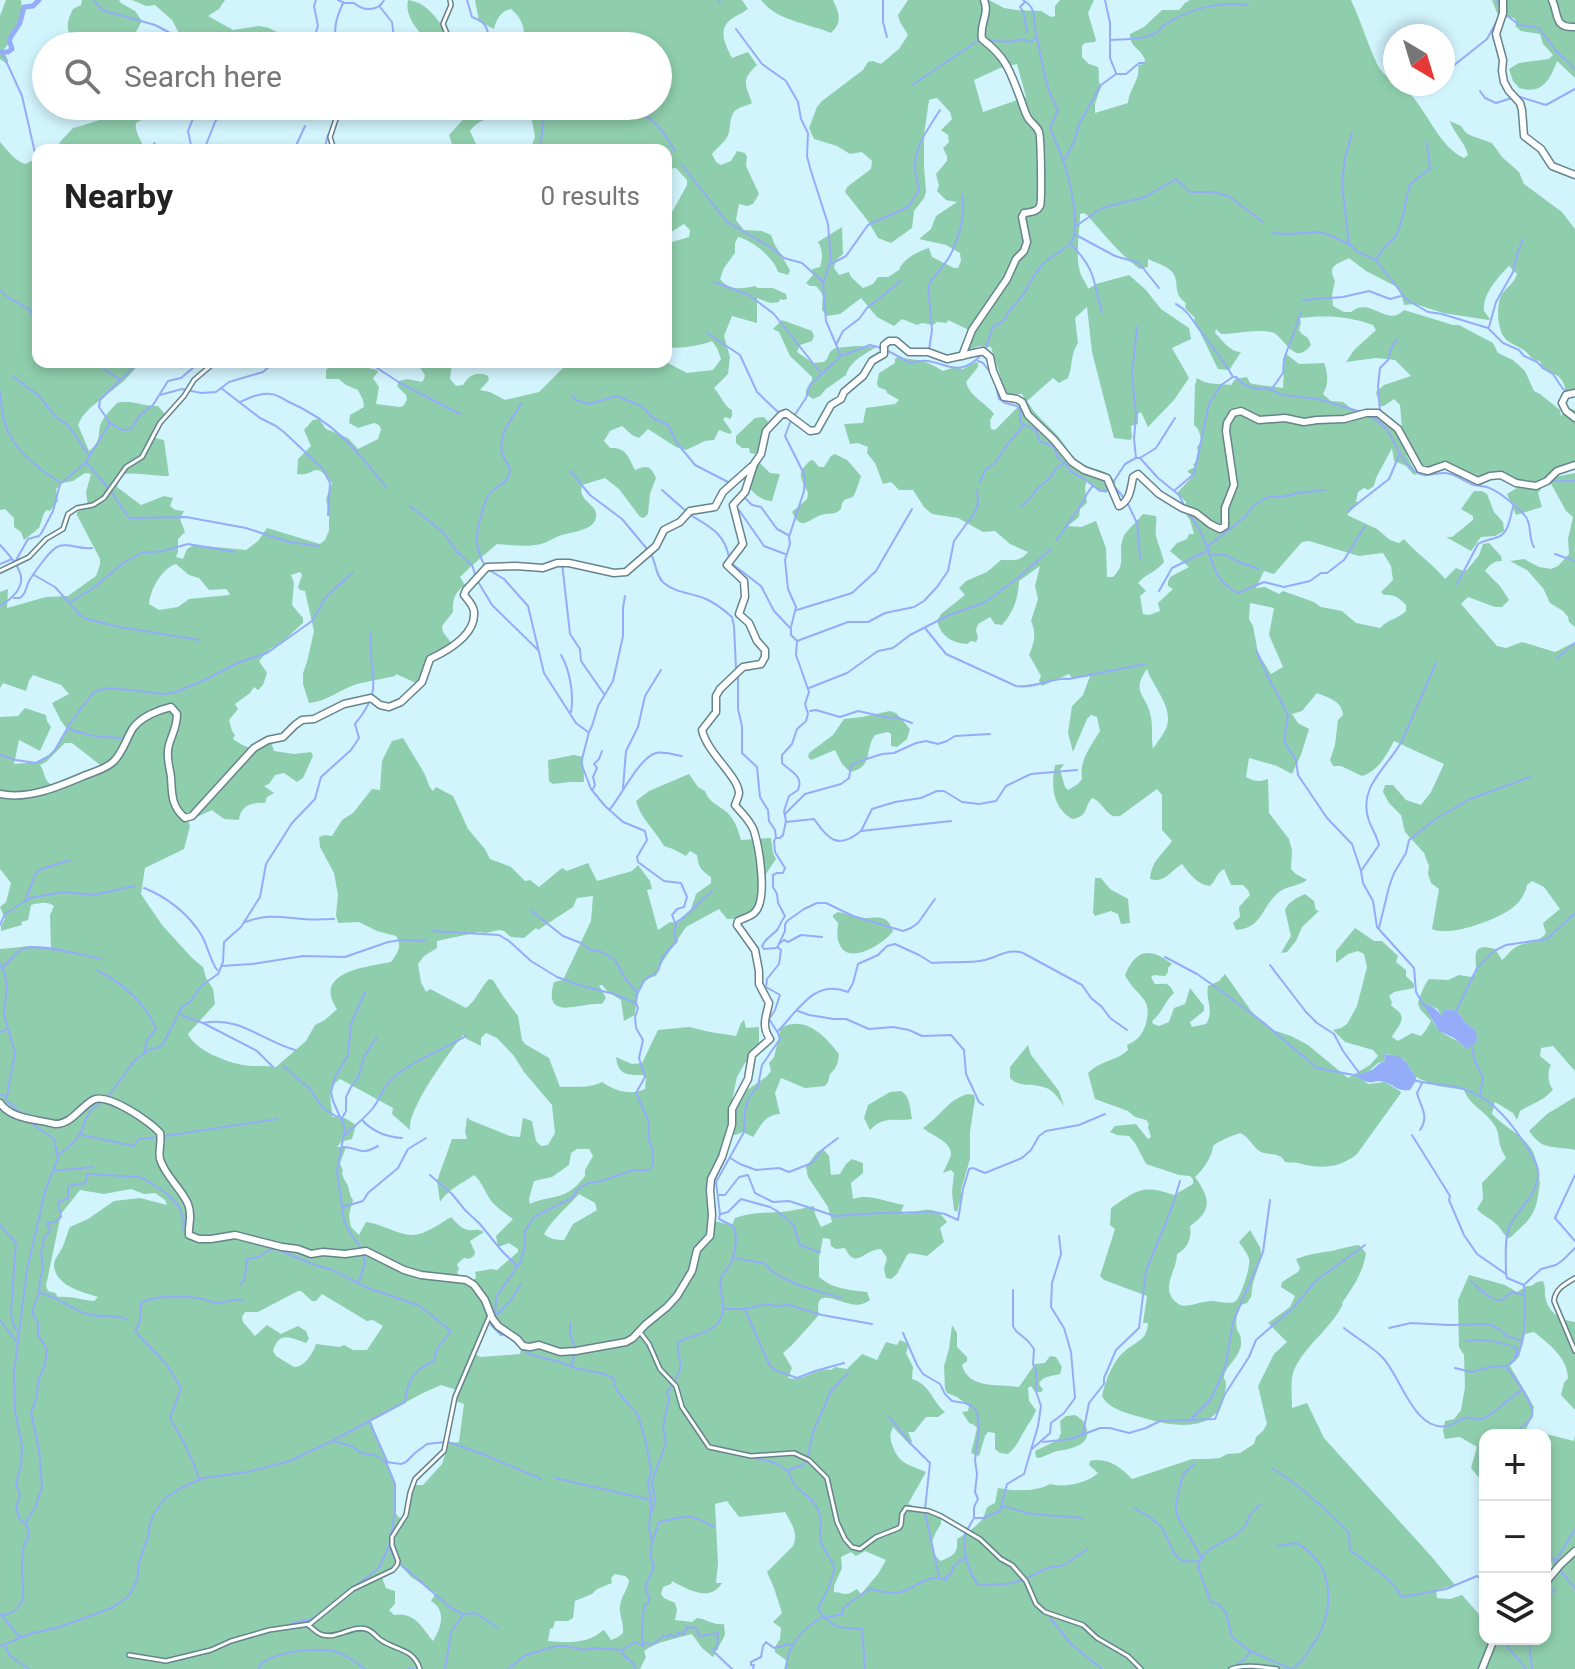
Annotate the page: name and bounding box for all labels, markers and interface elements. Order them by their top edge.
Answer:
north arrow [1383,24,1455,96]
search box [32,32,672,120]
icon: search [60,54,104,98]
text: Search here [124,59,282,94]
text: Nearby [64,176,173,216]
text: 0 results [541,181,640,211]
map controls [1479,1429,1551,1645]
button: + [1479,1429,1551,1501]
button: − [1479,1501,1551,1573]
button: layers [1479,1573,1551,1645]

